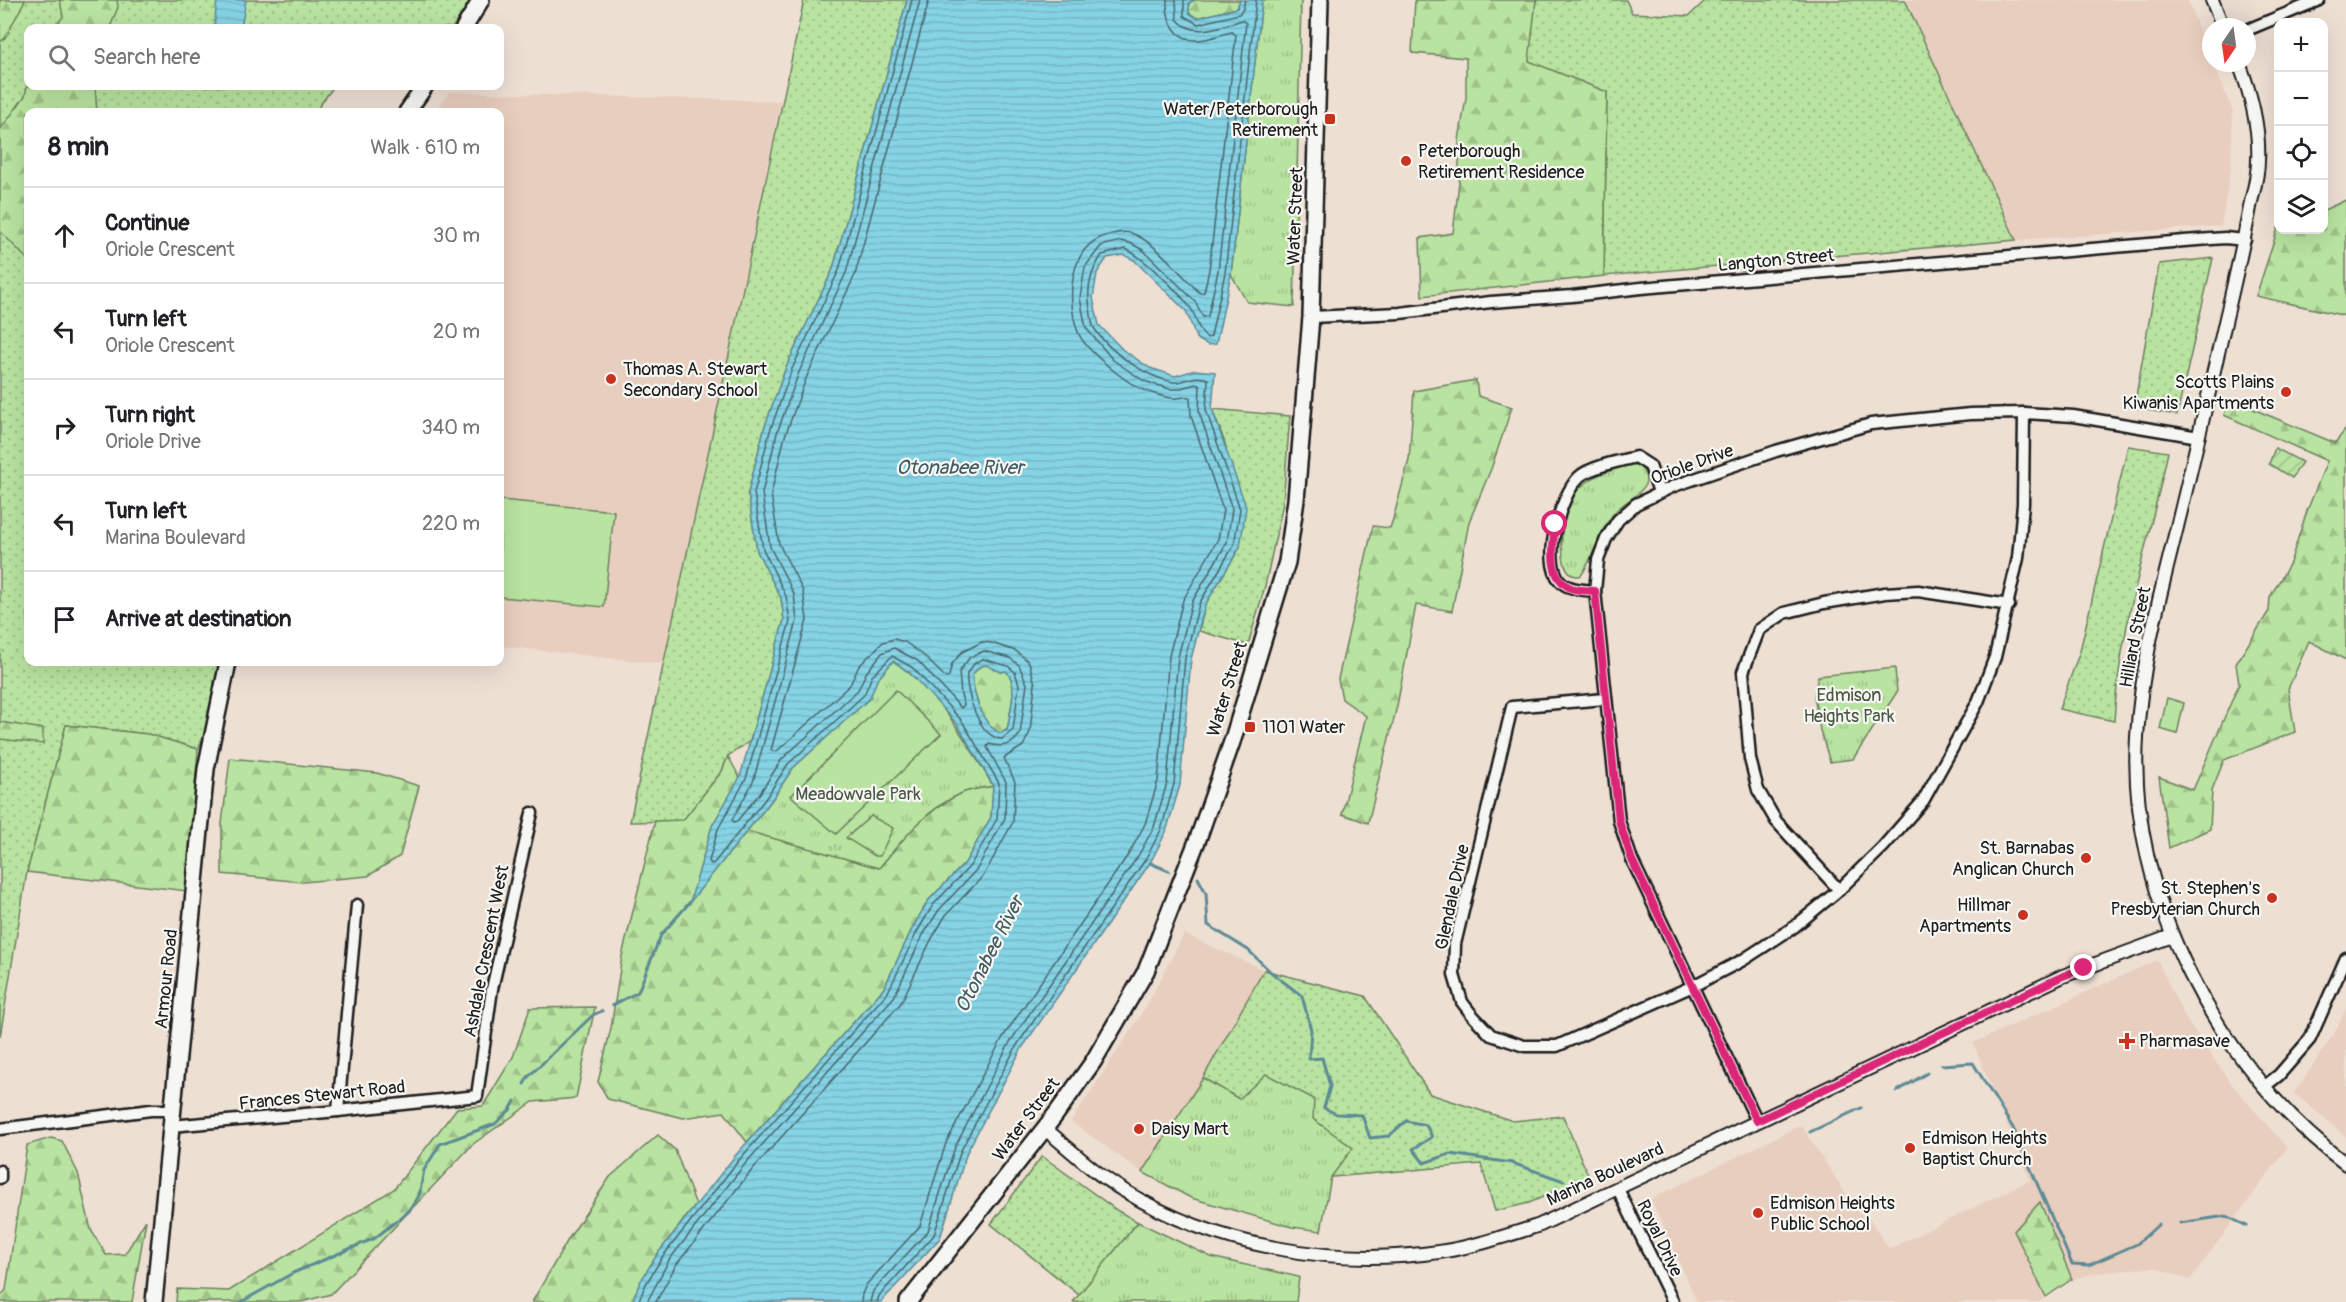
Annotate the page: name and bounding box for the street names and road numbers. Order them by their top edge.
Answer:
street label: Water Street [1282,166,1309,266]
street label: Langton Street [1717,244,1836,277]
street label: Oriole Drive [1648,439,1737,490]
street label: Hilliard Street [2114,584,2157,690]
street label: Water Street [1202,638,1253,740]
street label: Glendale Drive [1430,842,1475,952]
street label: Ashdale Crescent West [459,862,515,1039]
street label: Armour Road [150,928,183,1030]
street label: Water Street [988,1072,1066,1166]
street label: Frances Stewart Road [238,1075,406,1116]
street label: Marina Boulevard [1543,1137,1667,1212]
street label: Royal Drive [1631,1196,1688,1281]

